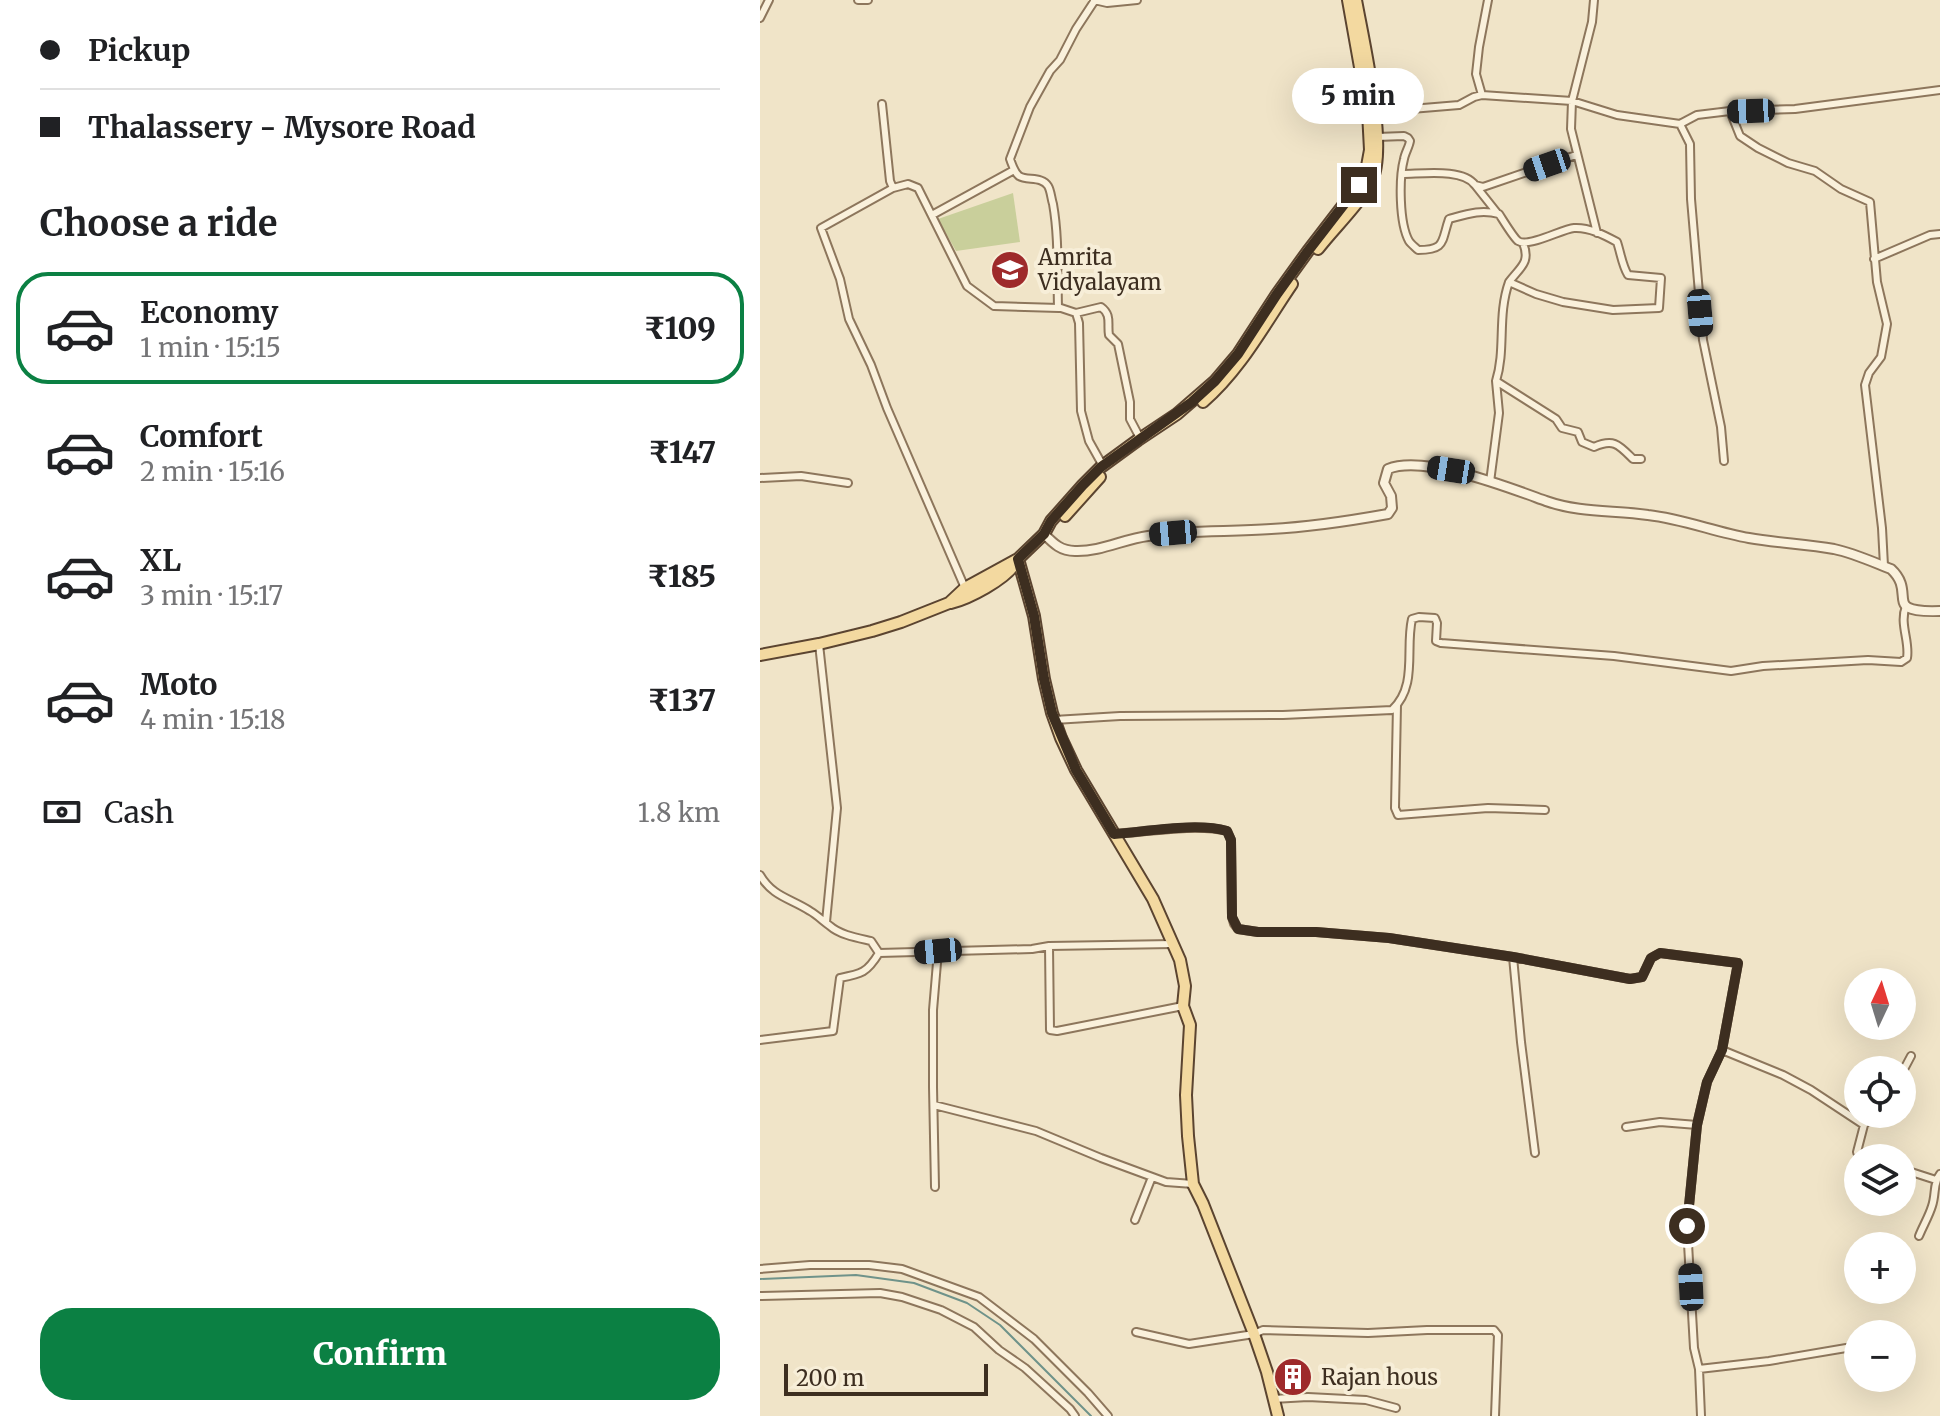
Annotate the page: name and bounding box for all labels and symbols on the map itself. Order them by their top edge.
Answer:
callout: 5 min [1293,69,1425,125]
car [1727,98,1775,124]
car [1520,146,1574,184]
route end [1341,167,1377,203]
place label: Amrita Vidyalayam [1037,243,1162,296]
school or university icon: Amrita Vidyalayam [989,249,1031,291]
car [1686,288,1714,338]
car [1425,454,1477,486]
car [1148,519,1198,547]
car [913,937,963,965]
north arrow [1844,968,1916,1040]
route start [1669,1208,1705,1244]
car [1678,1262,1704,1312]
building icon: Rajan hous [1272,1356,1314,1398]
scale bar [784,1360,988,1396]
place label: Rajan hous [1321,1363,1438,1391]

